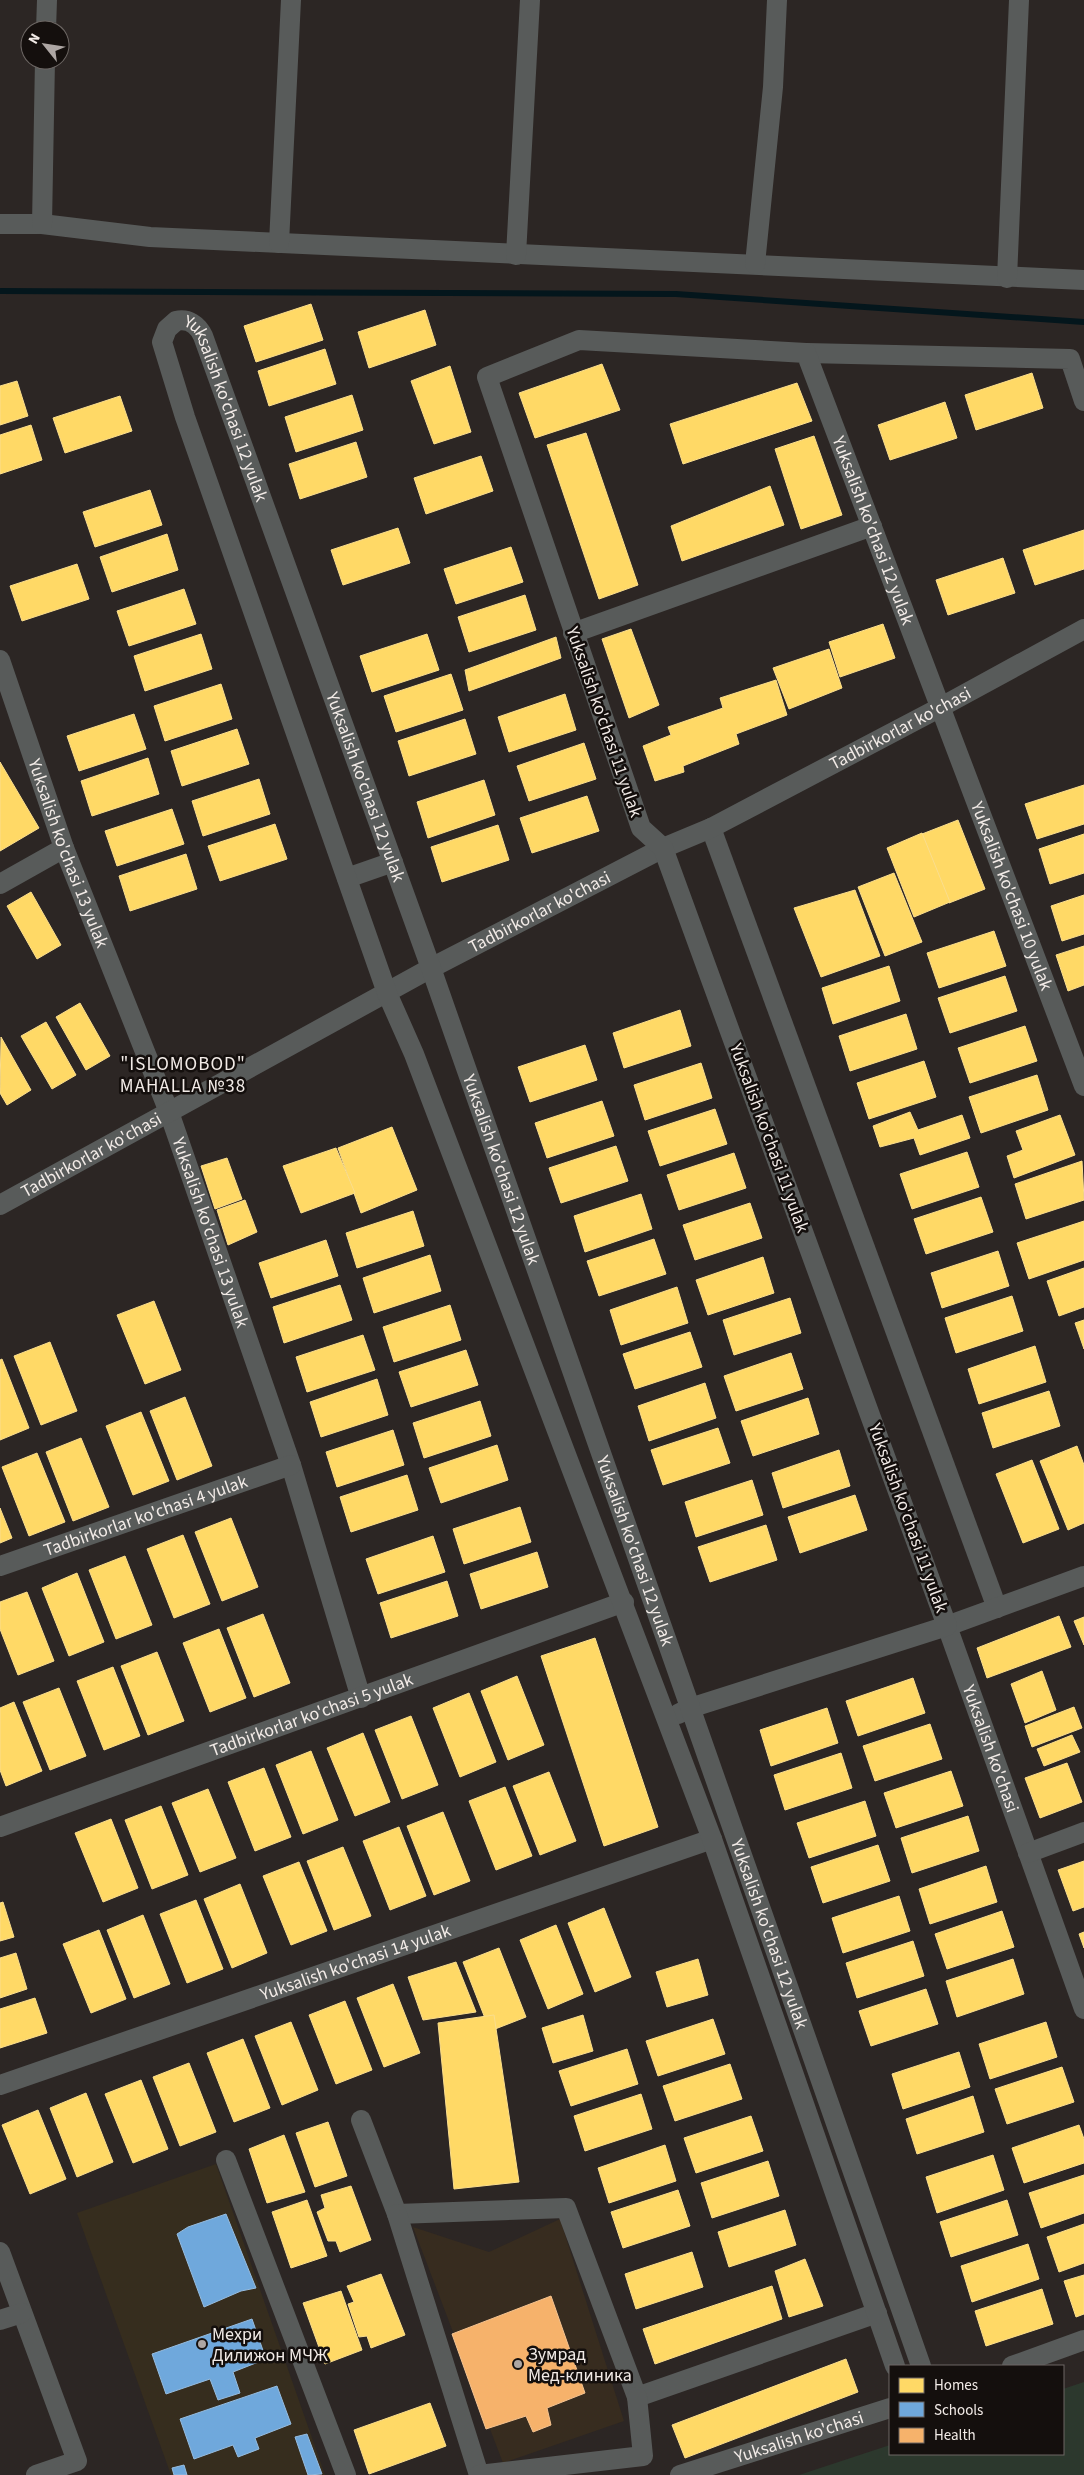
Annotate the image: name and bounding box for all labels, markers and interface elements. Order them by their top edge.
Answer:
north arrow [20,20,70,70]
text: N [24,30,46,48]
street label: Yuksalish ko'chasi 12 yulak [180,308,274,505]
street label: Yuksalish ko'chasi 12 yulak [826,432,920,628]
street label: Yuksalish ko'chasi 11 yulak [559,622,648,821]
street label: Tadbirkorlar ko'chasi [825,680,976,776]
street label: Yuksalish ko'chasi 12 yulak [320,688,411,885]
street label: Yuksalish ko'chasi 13 yulak [22,754,115,952]
street label: Yuksalish ko'chasi 10 yulak [964,797,1059,994]
street label: Tadbirkorlar ko'chasi [464,865,615,959]
street label: Yuksalish ko'chasi 11 yulak [723,1039,815,1236]
district label: "ISLOMOBOD" MAHALLA №38 [120,1051,246,1100]
street label: Yuksalish ko'chasi 12 yulak [456,1070,547,1268]
street label: Tadbirkorlar ko'chasi [16,1106,166,1204]
street label: Yuksalish ko'chasi 13 yulak [166,1133,255,1331]
street label: Yuksalish ko'chasi 11 yulak [862,1419,954,1616]
street label: Yuksalish ko'chasi 12 yulak [590,1451,680,1649]
street label: Tadbirkorlar ko'chasi 4 yulak [40,1469,251,1562]
street label: Tadbirkorlar ko'chasi 5 yulak [206,1667,416,1763]
street label: Yuksalish ko'chasi [956,1680,1025,1816]
street label: Yuksalish ko'chasi 12 yulak [724,1834,814,2032]
street label: Yuksalish ko'chasi 14 yulak [256,1918,454,2007]
place label: Мехри Дилижон МЧЖ [212,2322,328,2368]
marker: Мехри Дилижон МЧЖ [196,2338,208,2350]
place label: Зумрад Мед-клиника [528,2342,632,2388]
marker: Зумрад Мед-клиника [512,2358,524,2370]
legend [889,2365,1064,2455]
text: Homes [934,2375,978,2396]
text: Schools [934,2400,983,2421]
street label: Yuksalish ko'chasi [730,2405,867,2470]
text: Health [934,2425,976,2446]

